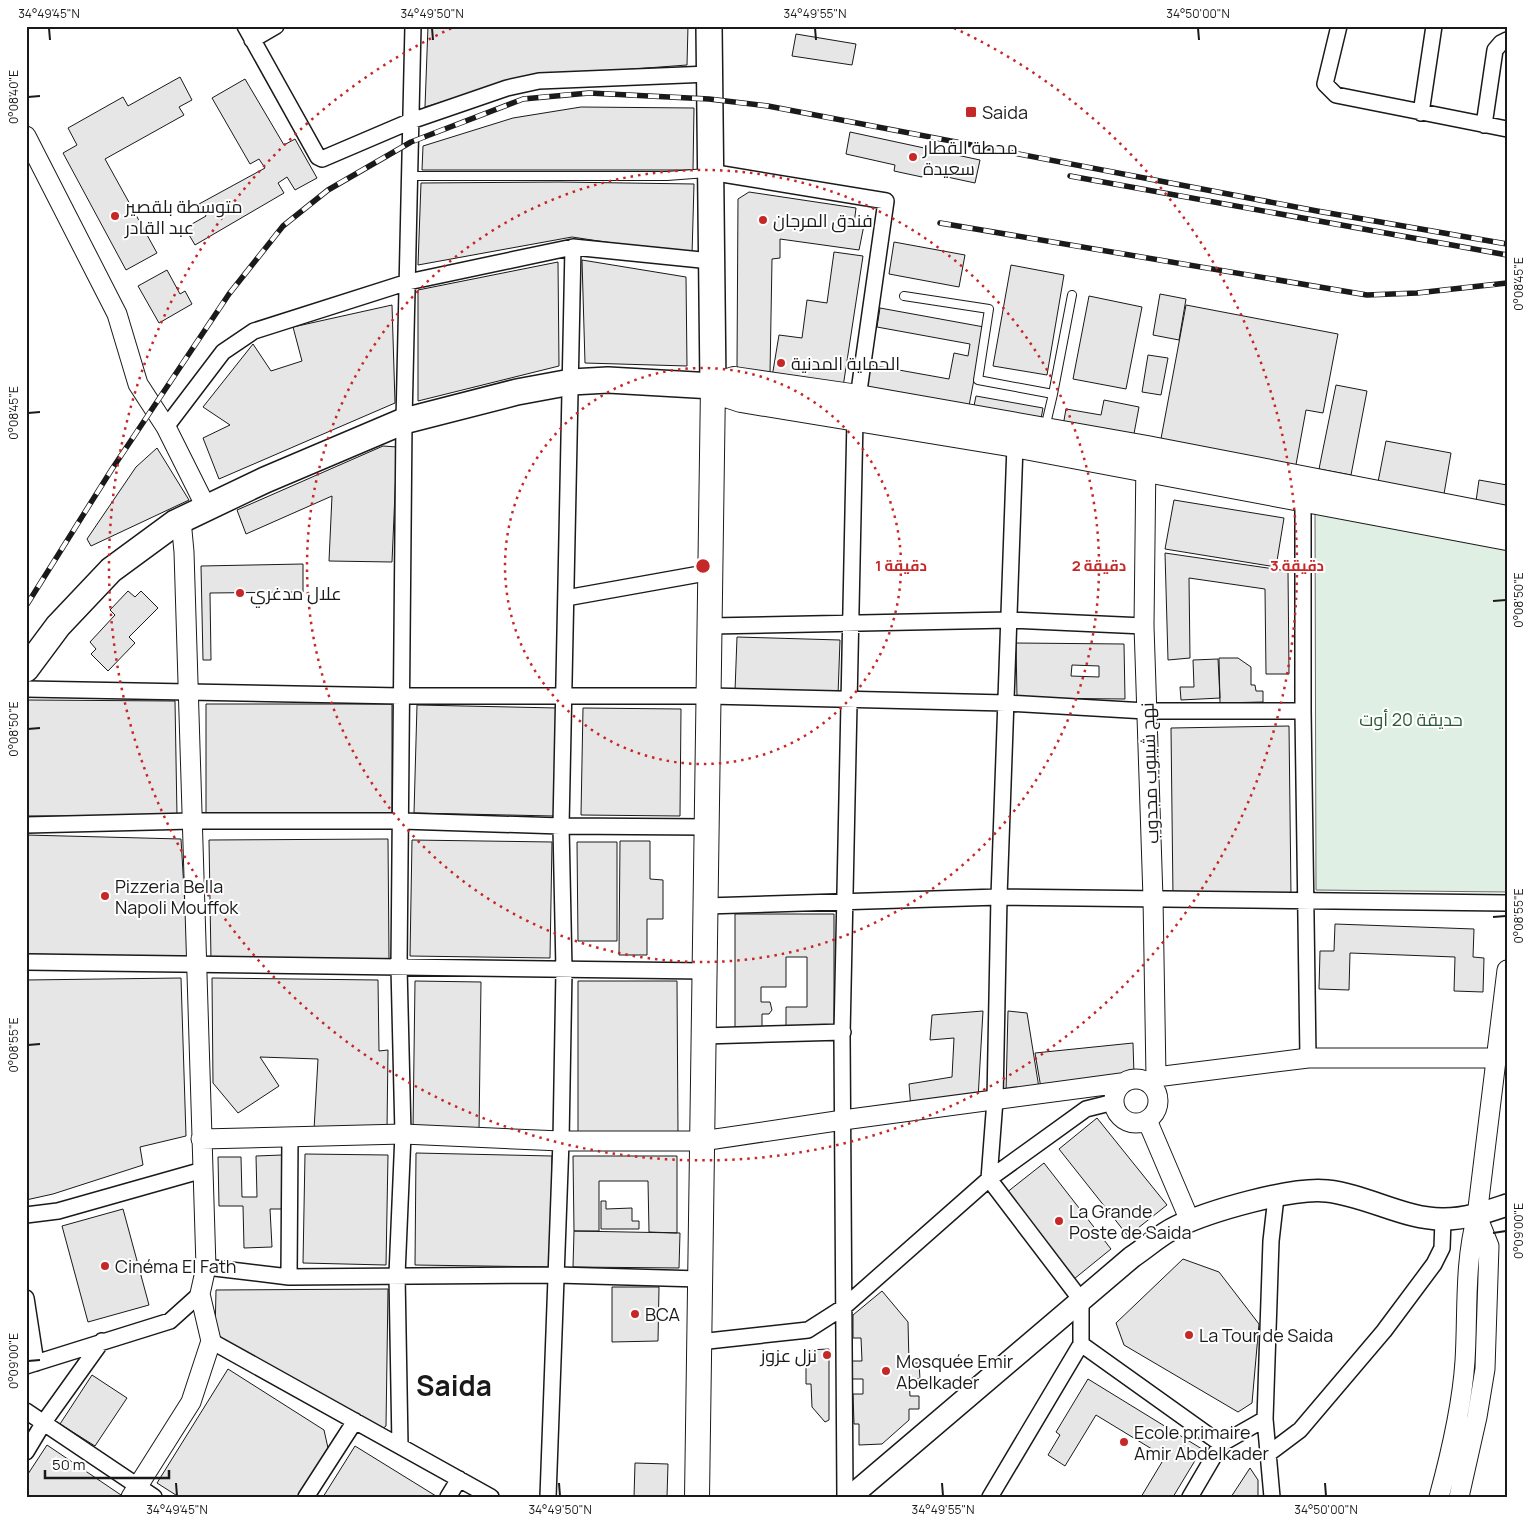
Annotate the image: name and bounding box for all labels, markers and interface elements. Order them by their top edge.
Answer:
text: 34°49'45"N [18,5,80,22]
text: 34°49'50"N [400,5,464,22]
text: 34°49'55"N [784,5,846,22]
text: 34°50'00"N [1166,5,1230,22]
text: 0°08'40"E [5,70,22,124]
place label: Saida [982,100,1028,124]
marker: Saida [964,105,978,119]
place label: محطة القطار سعيدة [922,135,1018,180]
marker: محطة القطار سعيدة [907,151,919,163]
place label: متوسطة بلقصير عبد القادر [124,194,243,239]
place label: فندق المرجان [773,208,873,233]
marker: متوسطة بلقصير عبد القادر [109,210,121,222]
marker: فندق المرجان [757,214,769,226]
text: 0°08'45"E [1510,257,1527,311]
place label: الحماية المدنية [791,351,900,375]
marker: الحماية المدنية [775,357,787,369]
text: 0°08'45"E [5,386,22,440]
text: 1 دقيقة [875,555,927,576]
text: 2 دقيقة [1072,555,1126,576]
text: 3 دقيقة [1270,555,1324,576]
centre of rings [694,557,712,575]
text: 0°08'50"E [1510,572,1527,628]
place label: علال مدغري [250,581,342,608]
marker: علال مدغري [234,587,246,599]
text: 0°08'50"E [5,701,22,757]
street label: نهج شيبوب مجدوب [1135,702,1164,844]
park label: حديقة 20 أوت [1359,707,1463,731]
place label: Pizzeria Bella Napoli Mouffok [115,874,239,919]
text: 0°08'55"E [1510,888,1527,943]
marker: Pizzeria Bella Napoli Mouffok [99,890,111,902]
text: 0°08'55"E [5,1017,22,1072]
place label: La Grande Poste de Saida [1069,1199,1192,1244]
text: 0°09'00"E [1510,1203,1527,1259]
marker: La Grande Poste de Saida [1053,1215,1065,1227]
place label: Cinéma El Fath [115,1254,237,1278]
marker: Cinéma El Fath [99,1260,111,1272]
place label: BCA [645,1302,681,1326]
marker: BCA [629,1308,641,1320]
place label: La Tour de Saida [1199,1323,1333,1347]
marker: La Tour de Saida [1183,1329,1195,1341]
text: 0°09'00"E [5,1333,22,1389]
place label: نزل عزوز [760,1343,817,1367]
marker: نزل عزوز [821,1349,833,1361]
place label: Mosquée Emir Abelkader [896,1349,1014,1394]
marker: Mosquée Emir Abelkader [880,1365,892,1377]
district label: Saida [416,1366,492,1404]
place label: Ecole primaire Amir Abdelkader [1134,1420,1270,1465]
marker: Ecole primaire Amir Abdelkader [1118,1436,1130,1448]
scale bar [45,1448,169,1480]
text: 50 m [52,1454,86,1475]
text: 34°49'45"N [146,1501,208,1518]
text: 34°49'50"N [528,1501,592,1518]
text: 34°49'55"N [912,1501,974,1518]
text: 34°50'00"N [1294,1501,1358,1518]

